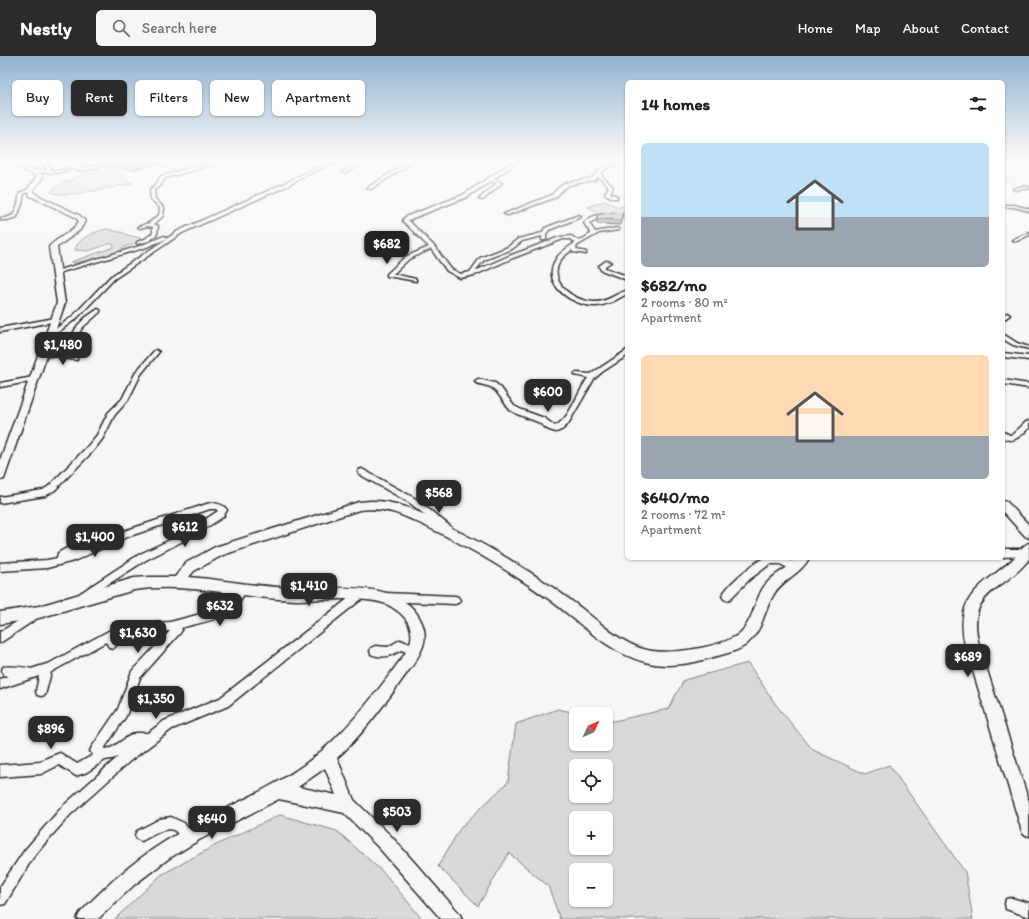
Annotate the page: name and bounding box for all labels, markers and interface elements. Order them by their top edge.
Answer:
search box [96,10,376,46]
text: Nestly [20,17,72,40]
icon: search [110,17,132,39]
text: Search here [142,19,217,37]
text: Home [798,20,833,37]
text: Map [855,20,881,37]
text: About [903,20,939,37]
text: Contact [961,20,1009,37]
chip: Buy [12,80,63,116]
chip: Rent [71,80,127,116]
chip: Filters [135,80,202,116]
chip: New [210,80,264,116]
chip: Apartment [272,80,365,116]
icon: filters [967,93,989,115]
text: 14 homes [641,94,710,114]
icon: home [779,169,851,241]
pin: $682 [363,231,411,265]
text: $682 [373,236,401,251]
text: $682/mo [641,275,707,295]
text: 2 rooms · 80 m² [641,295,728,310]
text: Apartment [641,310,702,325]
pin: $1,480 [30,332,96,366]
text: $1,480 [44,337,82,352]
pin: $600 [524,379,572,413]
icon: home [779,381,851,453]
text: $600 [533,384,563,399]
pin: $568 [415,480,463,514]
text: $568 [425,485,453,500]
text: $640/mo [641,487,709,507]
text: 2 rooms · 72 m² [641,507,726,522]
pin: $612 [161,514,209,548]
text: $612 [172,519,198,534]
text: Apartment [641,522,702,537]
pin: $1,400 [62,524,128,558]
text: $1,400 [75,529,115,544]
pin: $1,410 [276,573,342,607]
text: $1,410 [290,578,328,593]
pin: $632 [196,593,244,627]
text: $632 [206,598,234,613]
pin: $1,630 [105,620,171,654]
text: $1,630 [119,625,157,640]
pin: $689 [944,644,992,678]
text: $689 [954,649,982,664]
pin: $1,350 [123,686,189,720]
text: $1,350 [137,691,175,706]
north arrow [569,707,613,751]
map controls [569,707,613,907]
pin: $896 [27,716,75,750]
text: $896 [37,721,65,736]
button: locate [569,759,613,803]
pin: $503 [373,799,421,833]
text: $503 [383,804,411,819]
pin: $640 [188,806,236,840]
text: $640 [197,811,227,826]
button: + [569,811,613,855]
button: − [569,863,613,907]

